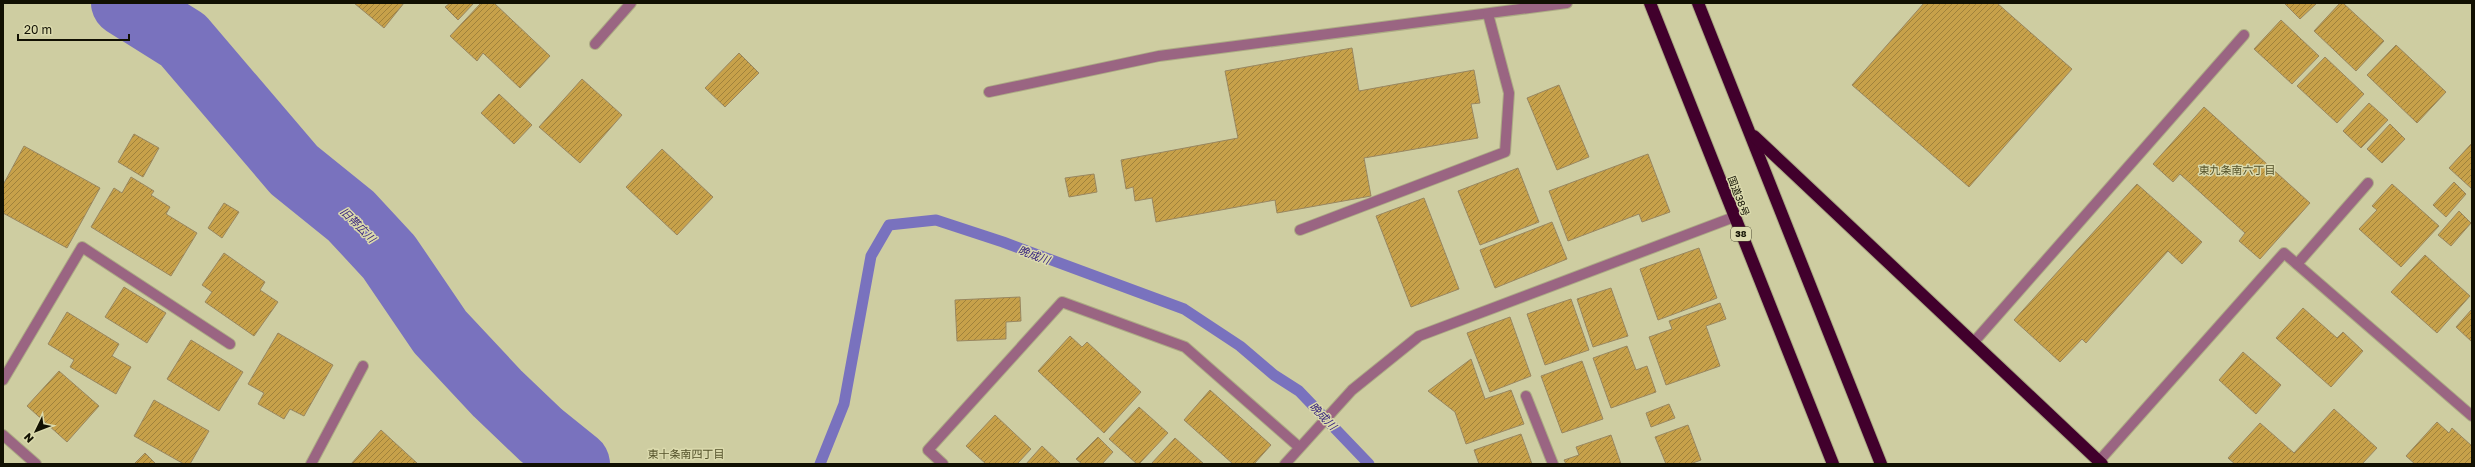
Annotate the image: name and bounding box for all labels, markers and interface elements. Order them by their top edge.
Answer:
scale bar [18,16,129,42]
text: 20 m [24,22,52,37]
district label: 東九条南六丁目 [2199,163,2276,176]
street label: 国道38号 [1726,174,1752,218]
water label: 旧帯広川 [338,204,379,246]
road number: 38 [1731,227,1751,241]
water label: 晩成川 [1016,243,1053,267]
water label: 晩成川 [1307,399,1340,433]
north arrow [16,411,56,451]
text: N [21,431,36,446]
district label: 東十条南四丁目 [648,447,725,460]

